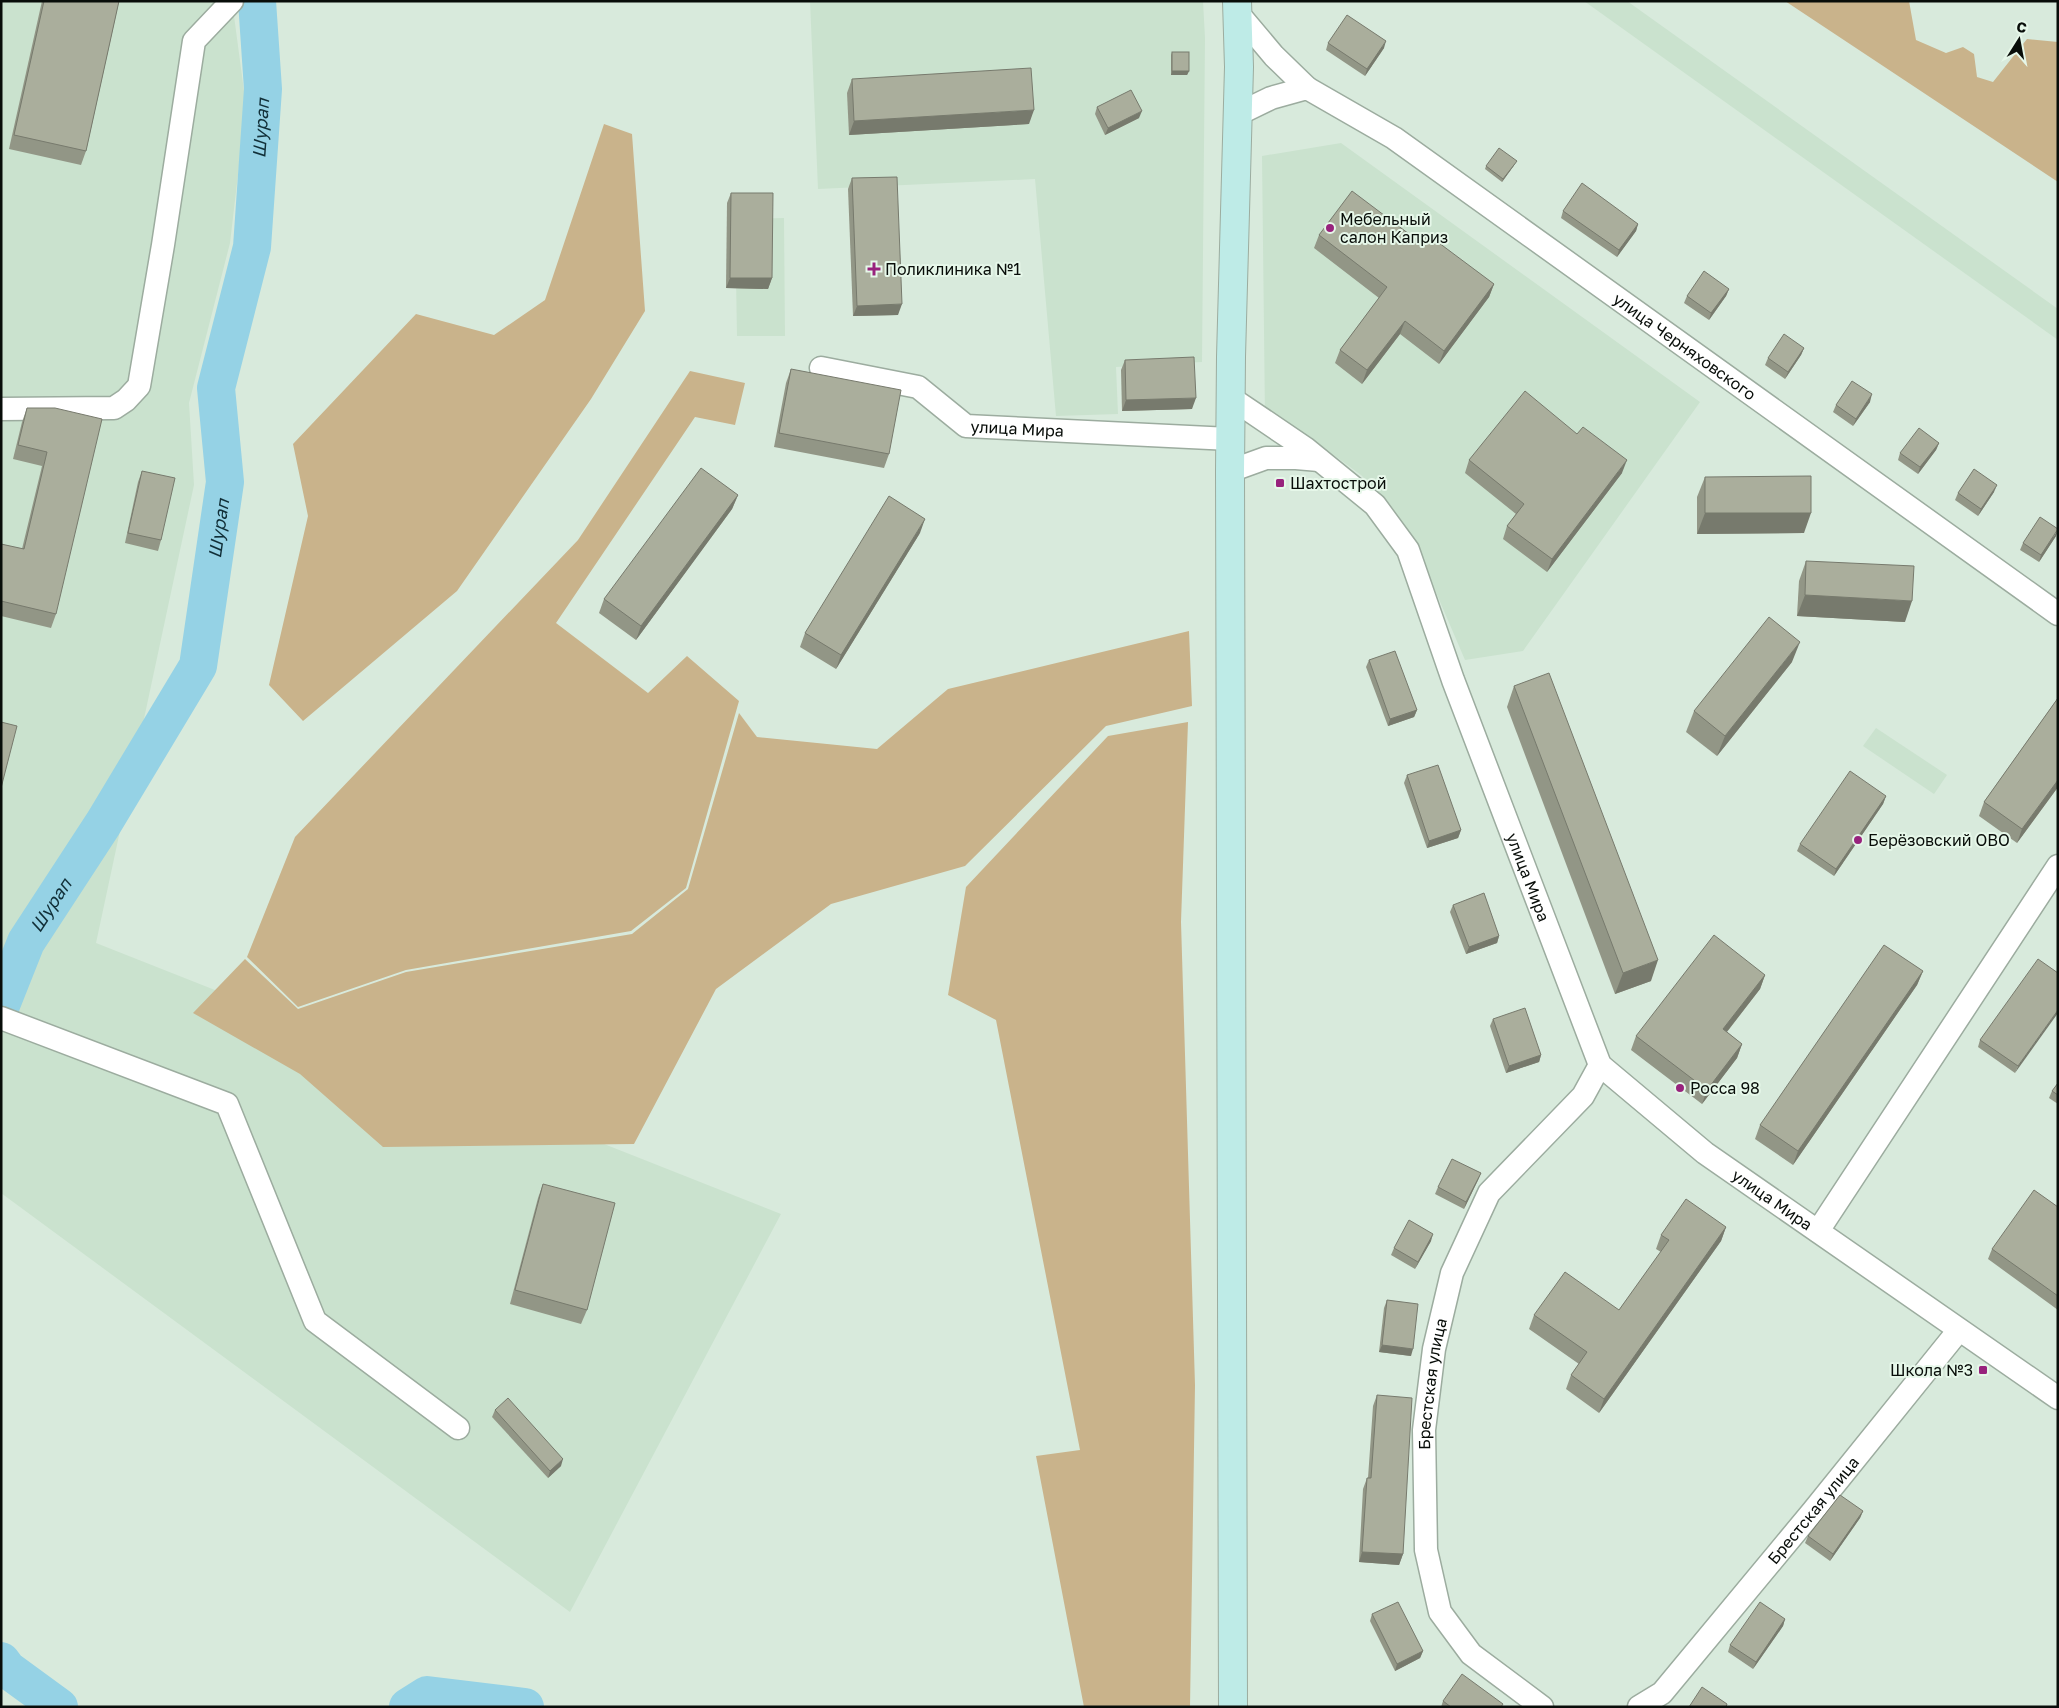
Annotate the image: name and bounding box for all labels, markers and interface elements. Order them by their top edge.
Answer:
north arrow [1994,15,2044,65]
text: С [2015,17,2028,36]
water label: Шурап [247,97,273,159]
place label: Мебельный салон Каприз [1340,209,1448,247]
marker: Мебельный салон Каприз [1324,222,1336,234]
place label: Поликлиника №1 [885,259,1021,279]
marker: Поликлиника №1 [867,262,881,276]
street label: улица Черняховского [1609,288,1760,404]
street label: улица Мира [970,416,1064,441]
place label: Шахтострой [1290,473,1386,493]
marker: Шахтострой [1274,477,1286,489]
water label: Шурап [203,496,234,560]
street label: улица Мира [1502,830,1554,924]
place label: Берёзовский ОВО [1868,830,2010,850]
marker: Берёзовский ОВО [1852,834,1864,846]
water label: Шурап [25,873,76,936]
place label: Росса 98 [1690,1078,1760,1098]
marker: Росса 98 [1674,1082,1686,1094]
street label: улица Мира [1728,1165,1816,1235]
street label: Брестская улица [1414,1316,1451,1450]
place label: Школа №3 [1890,1360,1973,1380]
marker: Школа №3 [1977,1364,1989,1376]
street label: Брестская улица [1763,1452,1863,1568]

